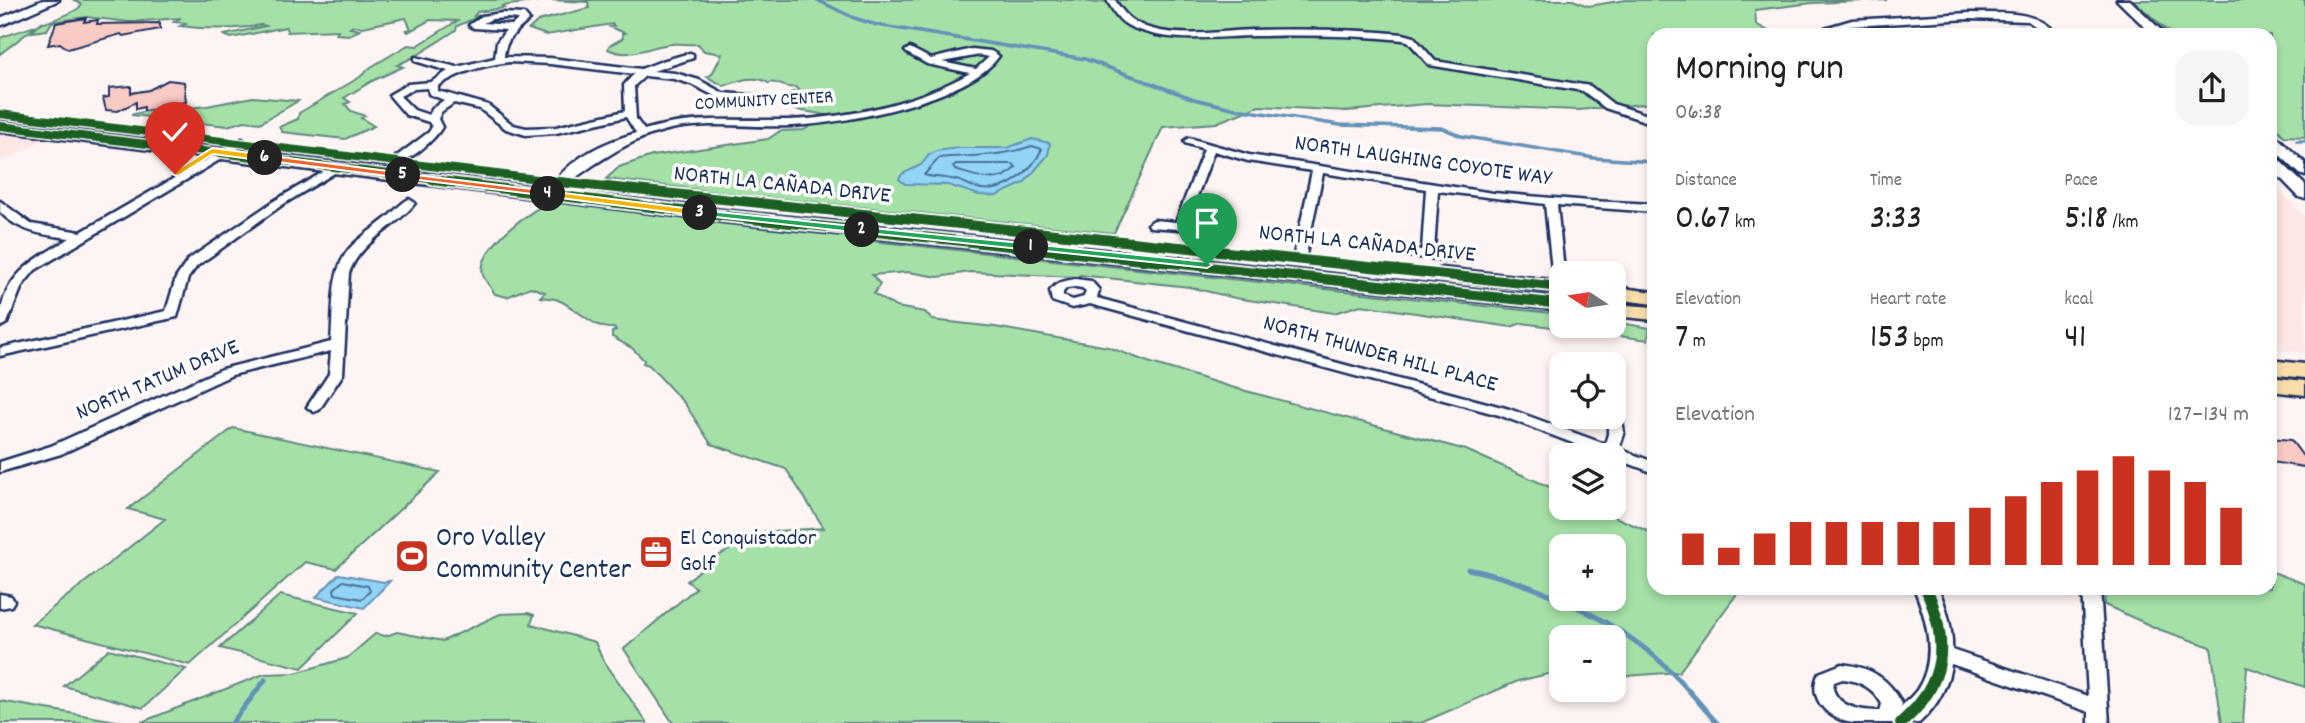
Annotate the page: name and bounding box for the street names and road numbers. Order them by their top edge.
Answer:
street label: COMMUNITY CENTER [694,85,834,119]
street label: NORTH LAUGHING COYOTE WAY [1292,128,1554,196]
street label: NORTH LA CAÑADA DRIVE [672,158,893,214]
street label: NORTH LA CAÑADA DRIVE [1257,217,1478,273]
street label: NORTH THUNDER HILL PLACE [1259,308,1501,402]
street label: NORTH TATUM DRIVE [71,332,245,430]

